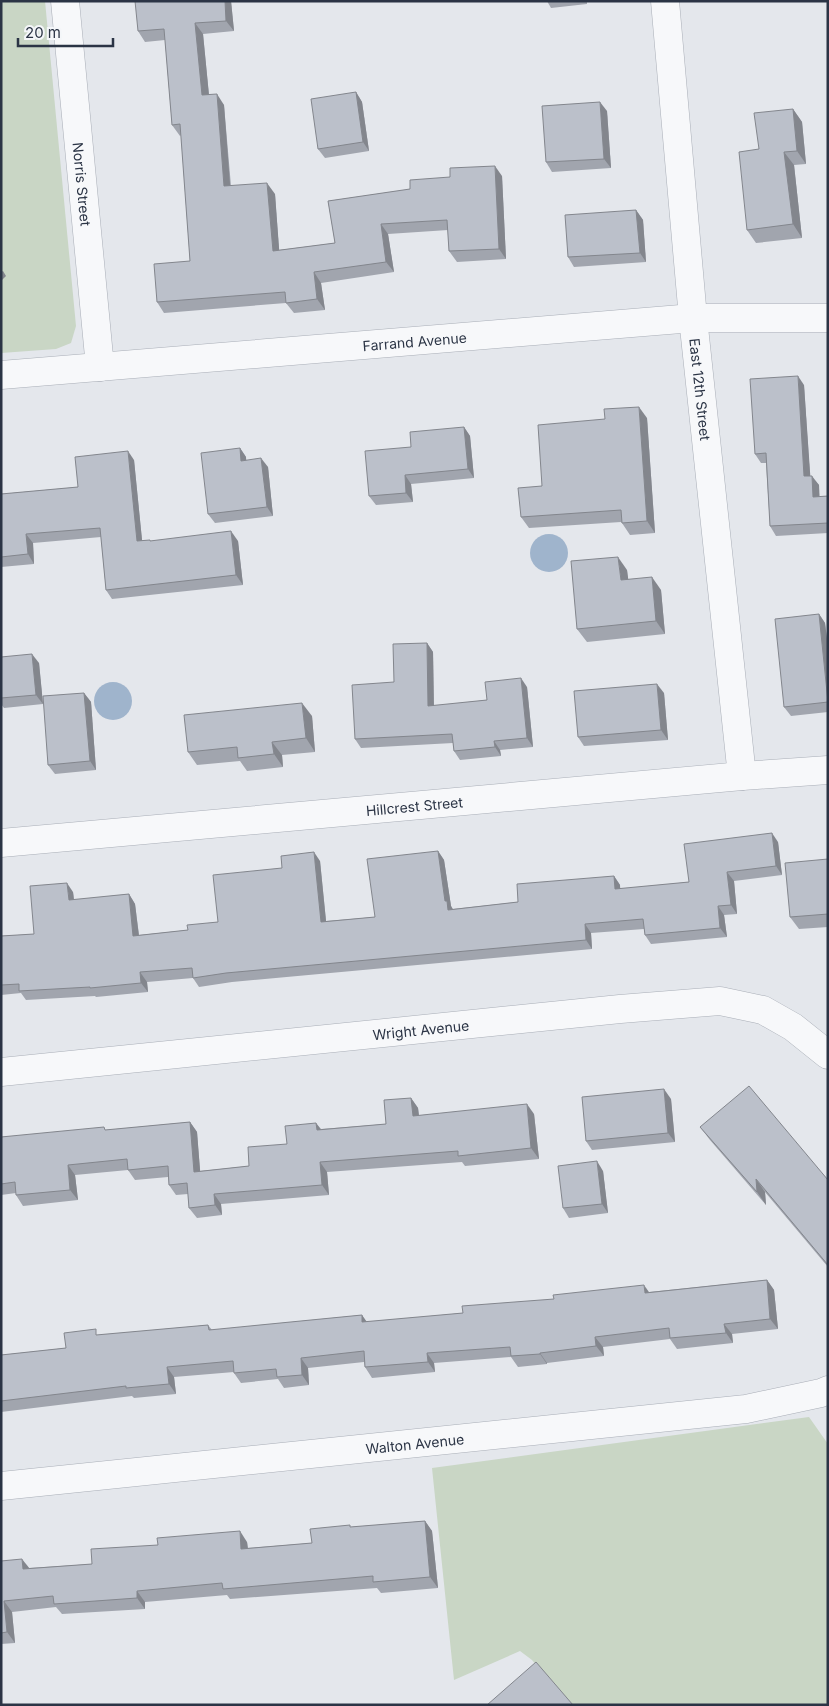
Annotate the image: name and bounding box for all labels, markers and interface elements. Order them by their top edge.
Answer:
scale bar [18,15,112,47]
text: 20 m [25,23,61,42]
street label: Norris Street [70,141,95,227]
street label: Farrand Avenue [362,328,467,354]
street label: East 12th Street [687,337,715,442]
street label: Hillcrest Street [365,793,464,818]
street label: Wright Avenue [372,1016,470,1043]
street label: Walton Avenue [365,1430,465,1457]

